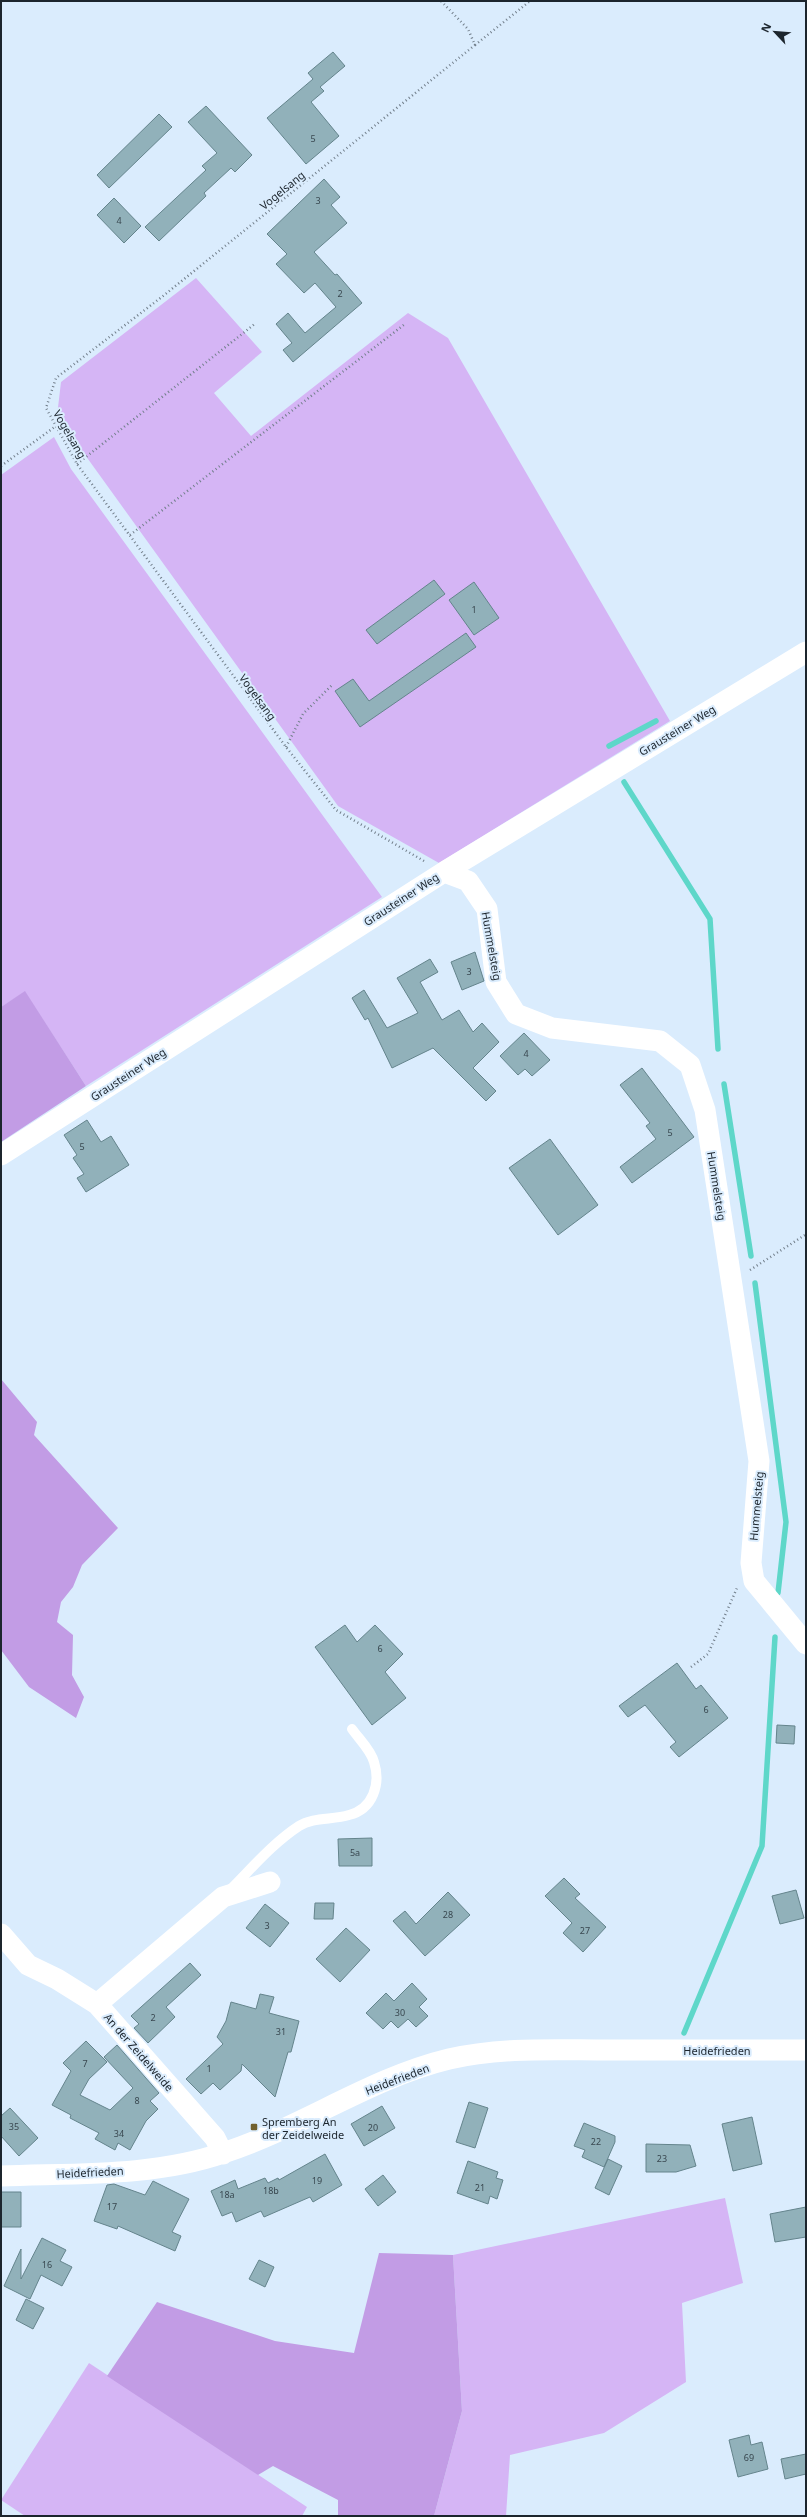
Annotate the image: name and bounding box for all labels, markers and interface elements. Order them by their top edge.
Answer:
north arrow [755,12,795,52]
text: N [757,20,774,35]
house number: 5 [310,132,316,145]
street label: Vogelsang [256,167,308,213]
house number: 3 [315,194,321,207]
house number: 4 [116,214,122,227]
house number: 2 [337,287,343,300]
street label: Vogelsang [50,407,90,461]
house number: 1 [471,603,477,616]
street label: Vogelsang [236,671,280,723]
street label: Grausteiner Weg [636,701,718,759]
street label: Grausteiner Weg [360,869,442,929]
street label: Hummelsteig [479,910,505,982]
house number: 3 [466,965,472,978]
street label: Grausteiner Weg [87,1044,169,1104]
house number: 4 [523,1047,529,1060]
house number: 5 [667,1126,673,1139]
house number: 5 [79,1140,85,1153]
street label: Hummelsteig [704,1150,730,1222]
street label: Hummelsteig [745,1471,767,1541]
house number: 6 [377,1642,383,1655]
house number: 6 [703,1703,709,1716]
house number: 5a [350,1846,360,1859]
house number: 28 [443,1908,453,1921]
house number: 3 [264,1919,270,1932]
house number: 27 [580,1924,590,1937]
house number: 30 [395,2006,405,2019]
street label: An der Zeidelweide [101,2010,177,2094]
house number: 2 [150,2011,156,2024]
house number: 31 [276,2025,286,2038]
street label: Heidefrieden [683,2043,751,2058]
house number: 7 [82,2057,88,2070]
street label: Heidefrieden [363,2060,431,2098]
house number: 1 [206,2062,212,2075]
house number: 8 [134,2094,140,2107]
place label: Spremberg An der Zeidelweide [262,2114,344,2142]
house number: 35 [9,2120,19,2133]
house number: 20 [368,2121,378,2134]
marker: Spremberg An der Zeidelweide [249,2122,259,2132]
house number: 34 [114,2127,124,2140]
house number: 22 [591,2135,601,2148]
house number: 23 [657,2152,667,2165]
street label: Heidefrieden [56,2163,124,2181]
house number: 19 [312,2174,322,2187]
house number: 21 [475,2181,485,2194]
house number: 18b [263,2184,279,2197]
house number: 18a [219,2188,235,2201]
house number: 17 [107,2200,117,2213]
house number: 16 [42,2258,52,2271]
house number: 69 [744,2451,754,2464]

